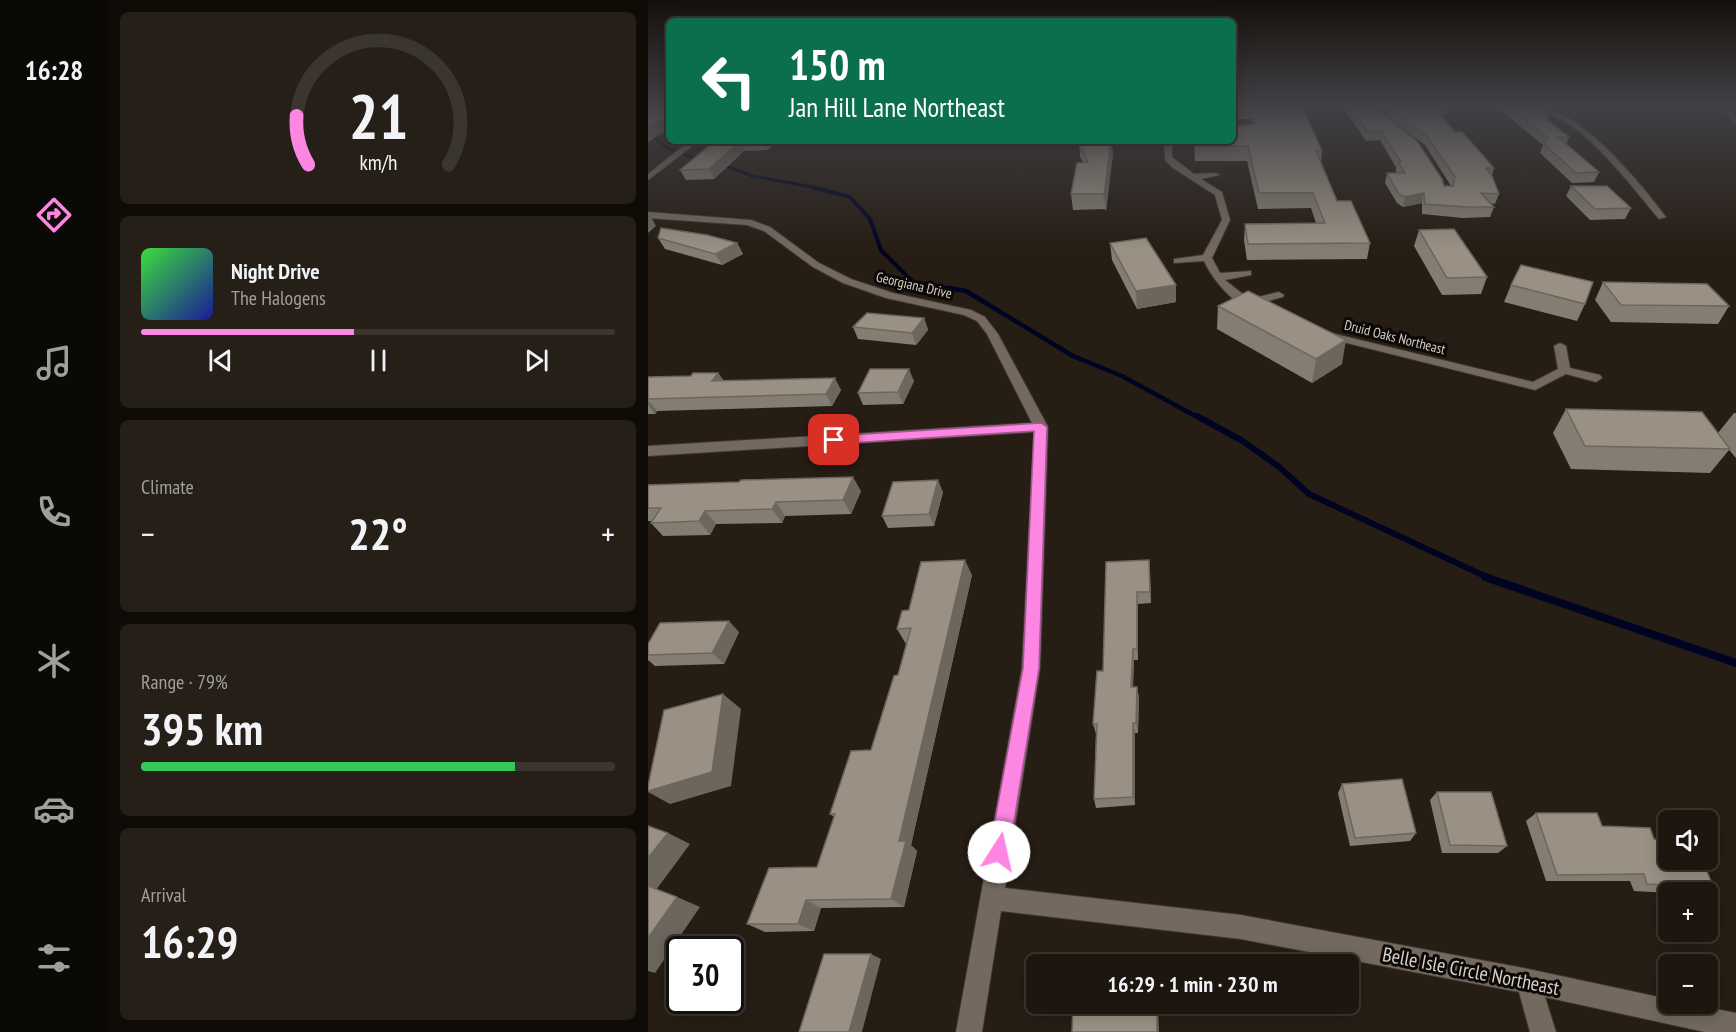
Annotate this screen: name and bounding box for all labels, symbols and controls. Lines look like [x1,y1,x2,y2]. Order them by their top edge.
text: 150 m [789,37,886,92]
icon: left [690,42,768,120]
text: 16:28 [25,53,83,87]
text: 21 [348,75,408,156]
text: Jan Hill Lane Northeast [789,90,1005,124]
text: km/h [359,148,397,176]
icon: directions [33,194,75,236]
text: Night Drive [231,257,320,285]
street label: Georgiana Drive [874,268,954,303]
text: The Halogens [231,285,326,311]
street label: Druid Oaks Northeast [1343,316,1448,358]
icon: music [33,342,75,384]
icon: previous [204,344,237,377]
icon: pause [362,344,395,377]
icon: next [520,344,553,377]
pin [808,414,859,465]
icon: arrive [817,423,850,456]
text: Climate [141,474,194,500]
icon: phone [33,491,75,533]
text: 22° [348,504,408,562]
text: − [141,512,155,555]
text: + [601,512,615,555]
icon: climate [33,640,75,682]
text: Range · 79% [141,669,228,695]
text: 395 km [141,699,263,757]
icon: car [33,788,75,830]
map controls [1658,810,1718,1014]
button: sound [1658,810,1718,870]
position arrow [967,820,1031,884]
text: Arrival [141,882,186,908]
button: + [1658,882,1718,942]
text: 16:29 [141,912,238,970]
speed limit sign: 30 [666,936,744,1014]
icon: filters [33,937,75,979]
street label: Belle Isle Circle Northeast [1380,941,1562,1001]
button: − [1658,954,1718,1014]
text: 16:29 · 1 min · 230 m [1107,970,1278,998]

